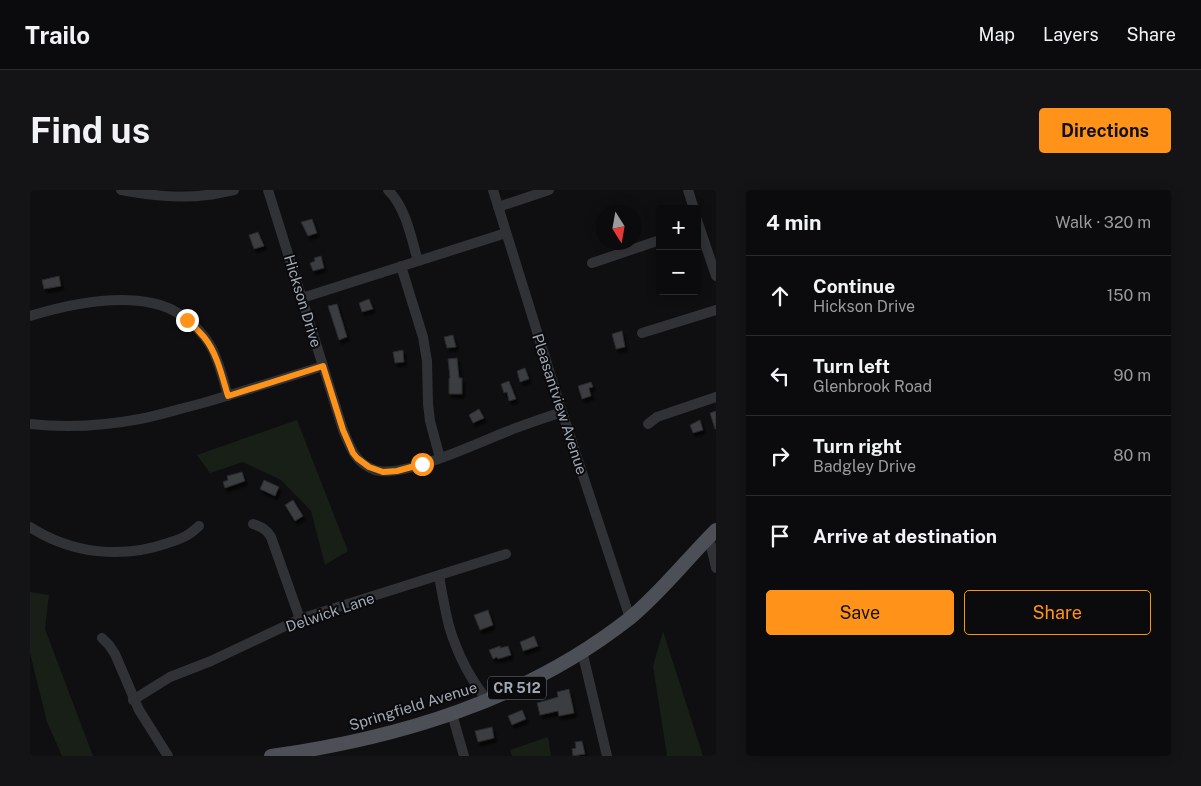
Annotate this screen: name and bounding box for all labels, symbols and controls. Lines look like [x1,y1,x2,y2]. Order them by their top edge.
text: Trailo [25,21,90,49]
text: Map [979,24,1015,45]
text: Layers [1043,24,1099,45]
text: Share [1127,24,1176,45]
button: Directions [1039,108,1171,153]
text: Find us [30,110,150,151]
north arrow [596,205,641,250]
map controls [656,205,701,295]
button: + [656,205,701,250]
text: 4 min [766,210,821,235]
text: Walk · 320 m [1055,213,1151,232]
button: − [656,250,701,295]
street label: Hickson Drive [281,253,325,349]
text: Continue [813,275,895,297]
icon: ahead [766,282,794,310]
text: 150 m [1107,286,1151,305]
text: Hickson Drive [813,297,915,316]
route end [176,309,199,332]
street label: Pleasantview Avenue [529,332,591,476]
text: Turn left [813,355,890,377]
icon: left [766,362,794,390]
text: 90 m [1114,366,1151,385]
text: Glenbrook Road [813,377,932,396]
text: Turn right [813,435,902,457]
icon: right [766,442,794,470]
text: 80 m [1113,446,1151,465]
route start [411,453,434,476]
text: Badgley Drive [813,457,916,476]
icon: arrive [766,522,794,550]
text: Arrive at destination [813,525,997,547]
street label: Delwick Lane [283,589,377,635]
button: Save [766,590,954,635]
button: Share [964,590,1151,635]
road number: CR 512 [488,676,546,699]
street label: Springfield Avenue [347,678,479,734]

